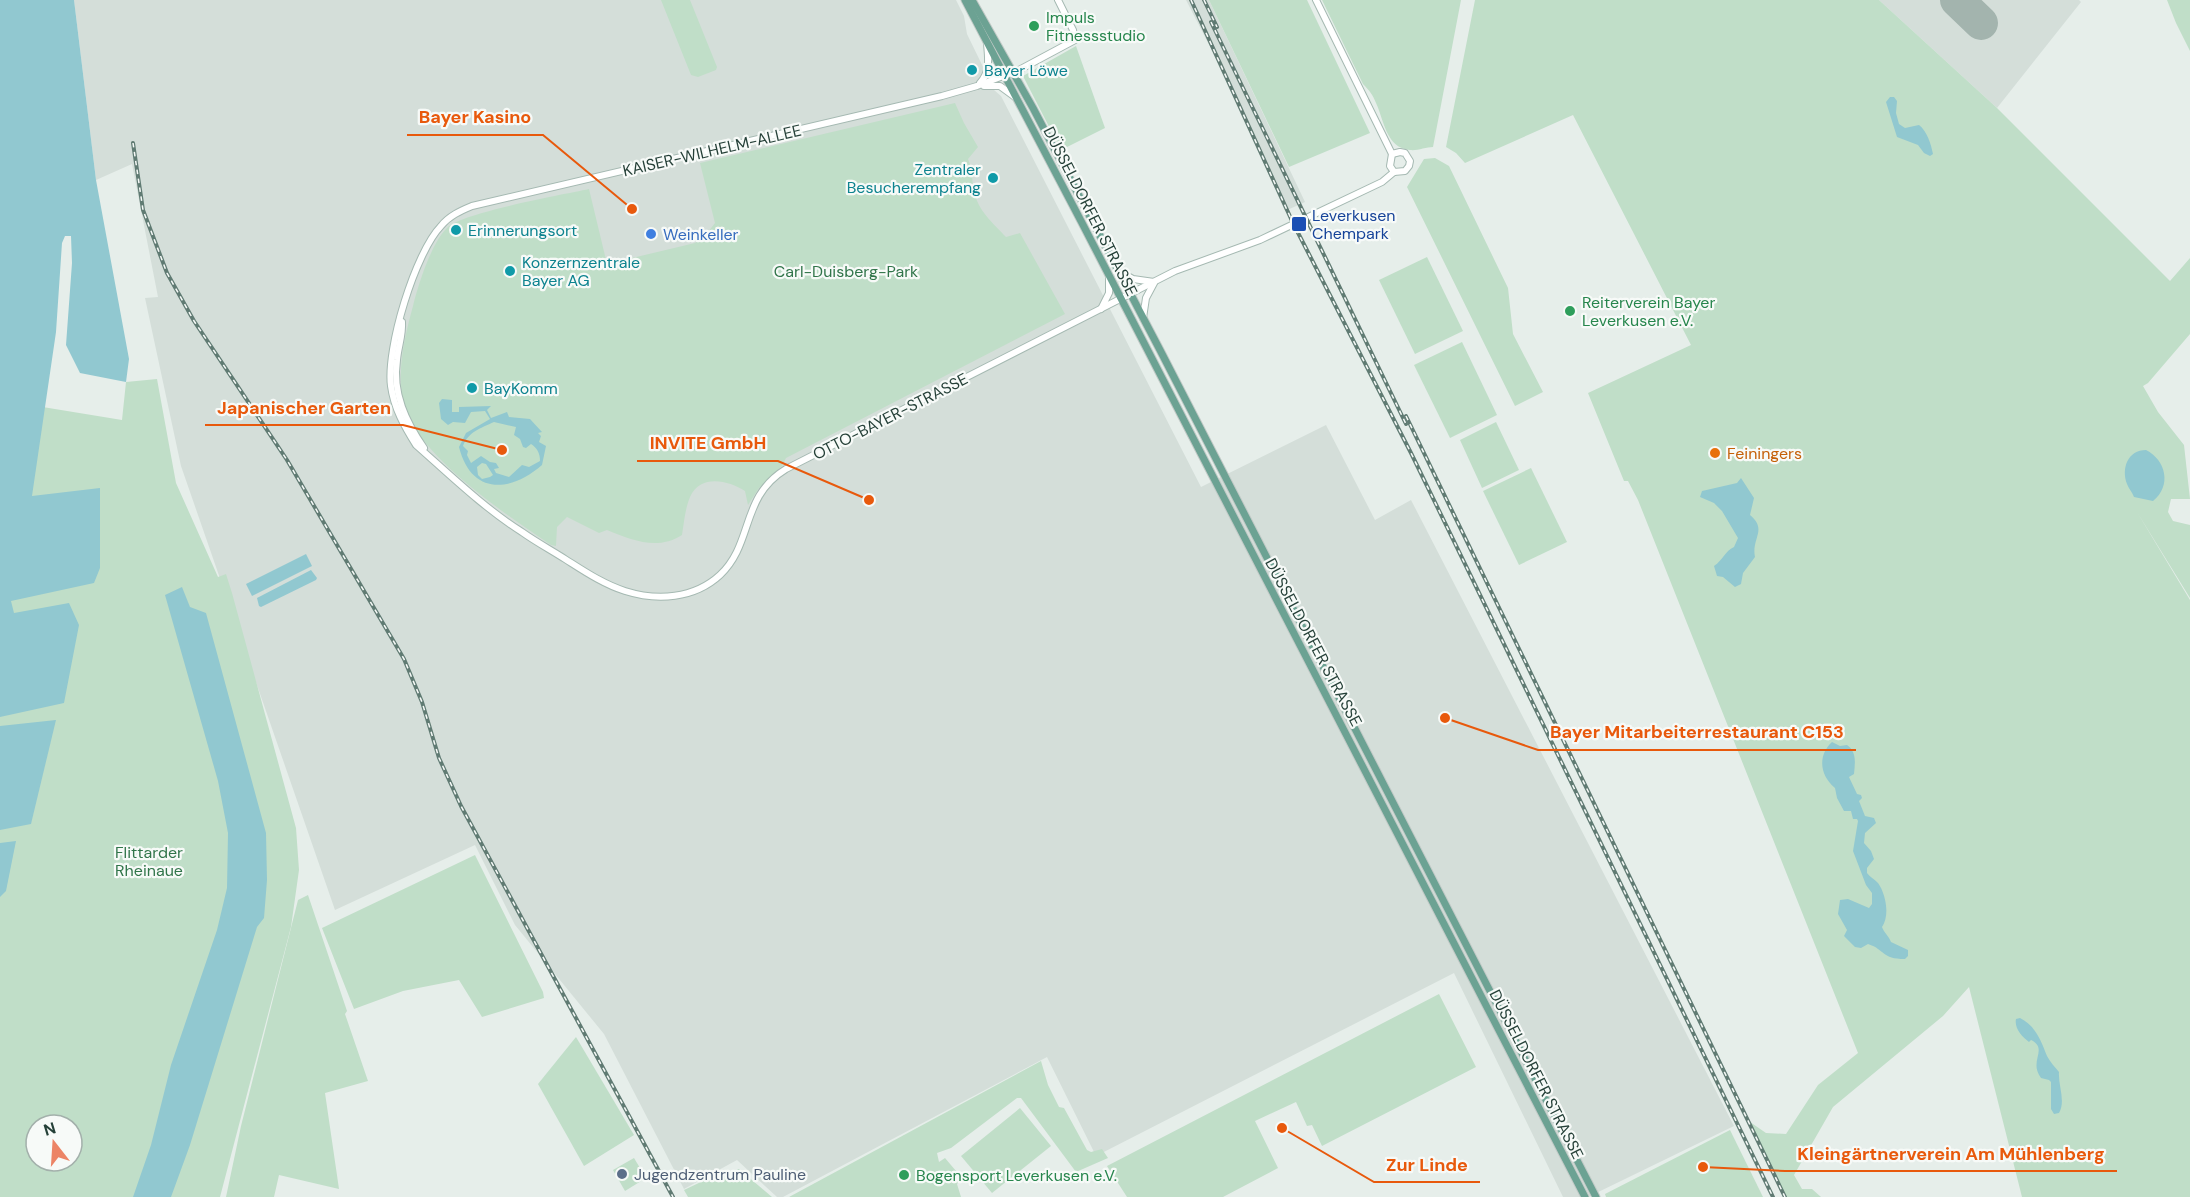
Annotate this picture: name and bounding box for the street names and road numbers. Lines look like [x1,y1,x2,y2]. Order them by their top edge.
street label: KAISER-WILHELM-ALLEE [621,120,804,181]
street label: DÜSSELDORFER STRASSE [1039,123,1142,300]
street label: OTTO-BAYER-STRASSE [809,368,971,465]
street label: DÜSSELDORFER STRASSE [1260,555,1367,730]
street label: DÜSSELDORFER STRASSE [1485,986,1588,1163]

